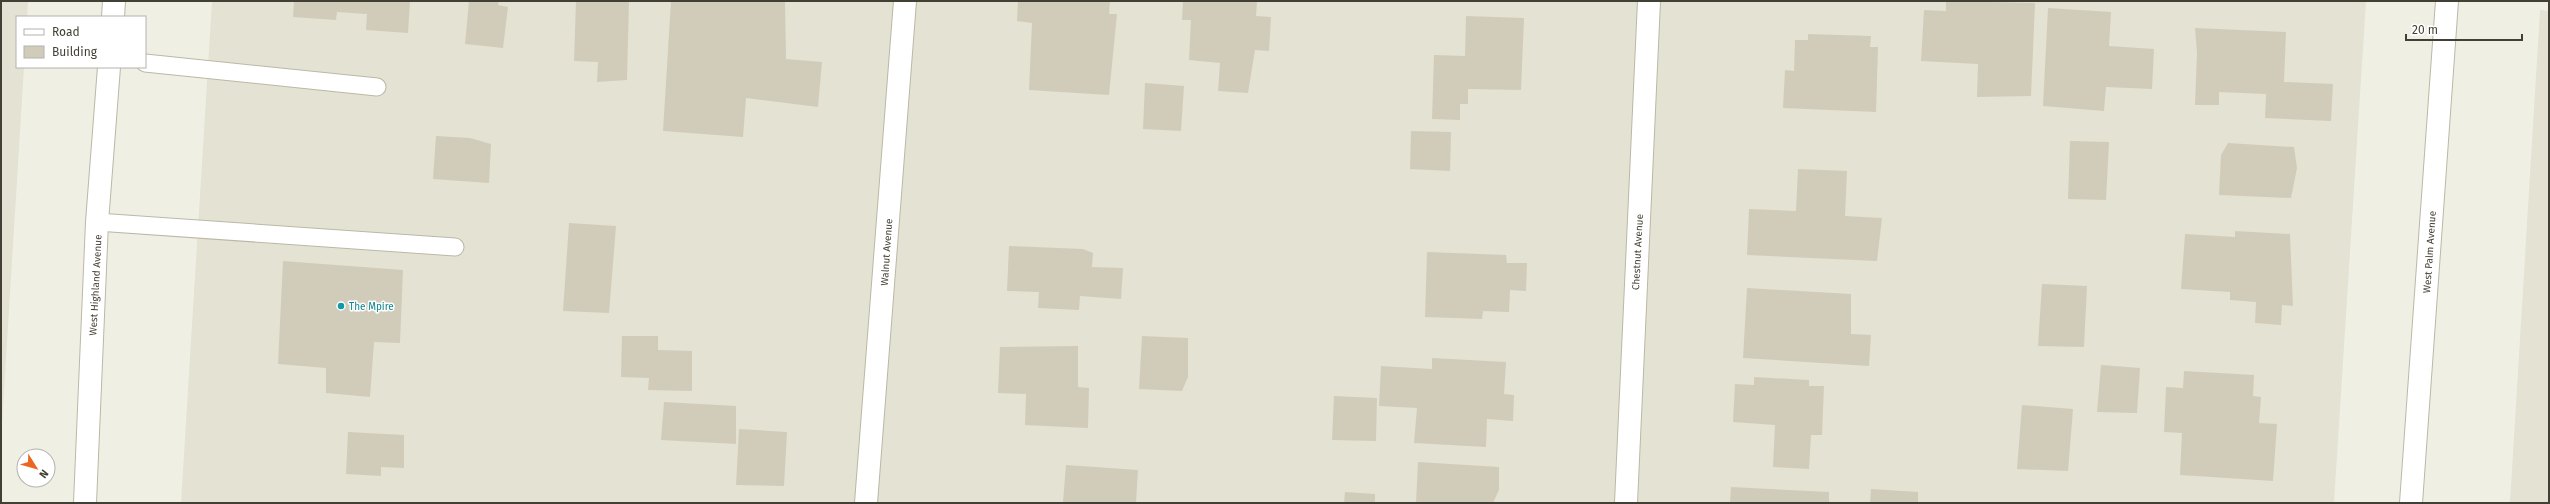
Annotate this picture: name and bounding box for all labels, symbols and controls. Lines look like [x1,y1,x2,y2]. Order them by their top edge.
legend [16,16,146,68]
scale bar [2406,16,2522,42]
text: 20 m [2412,23,2438,37]
text: Road [52,25,80,39]
text: Building [52,45,98,59]
street label: West Palm Avenue [2421,211,2439,294]
street label: Chestnut Avenue [1630,214,1646,290]
street label: Walnut Avenue [879,218,895,286]
street label: West Highland Avenue [87,234,105,336]
marker: The Mpire [336,301,346,311]
place label: The Mpire [349,301,394,313]
north arrow [16,448,56,488]
text: N [36,467,51,481]

